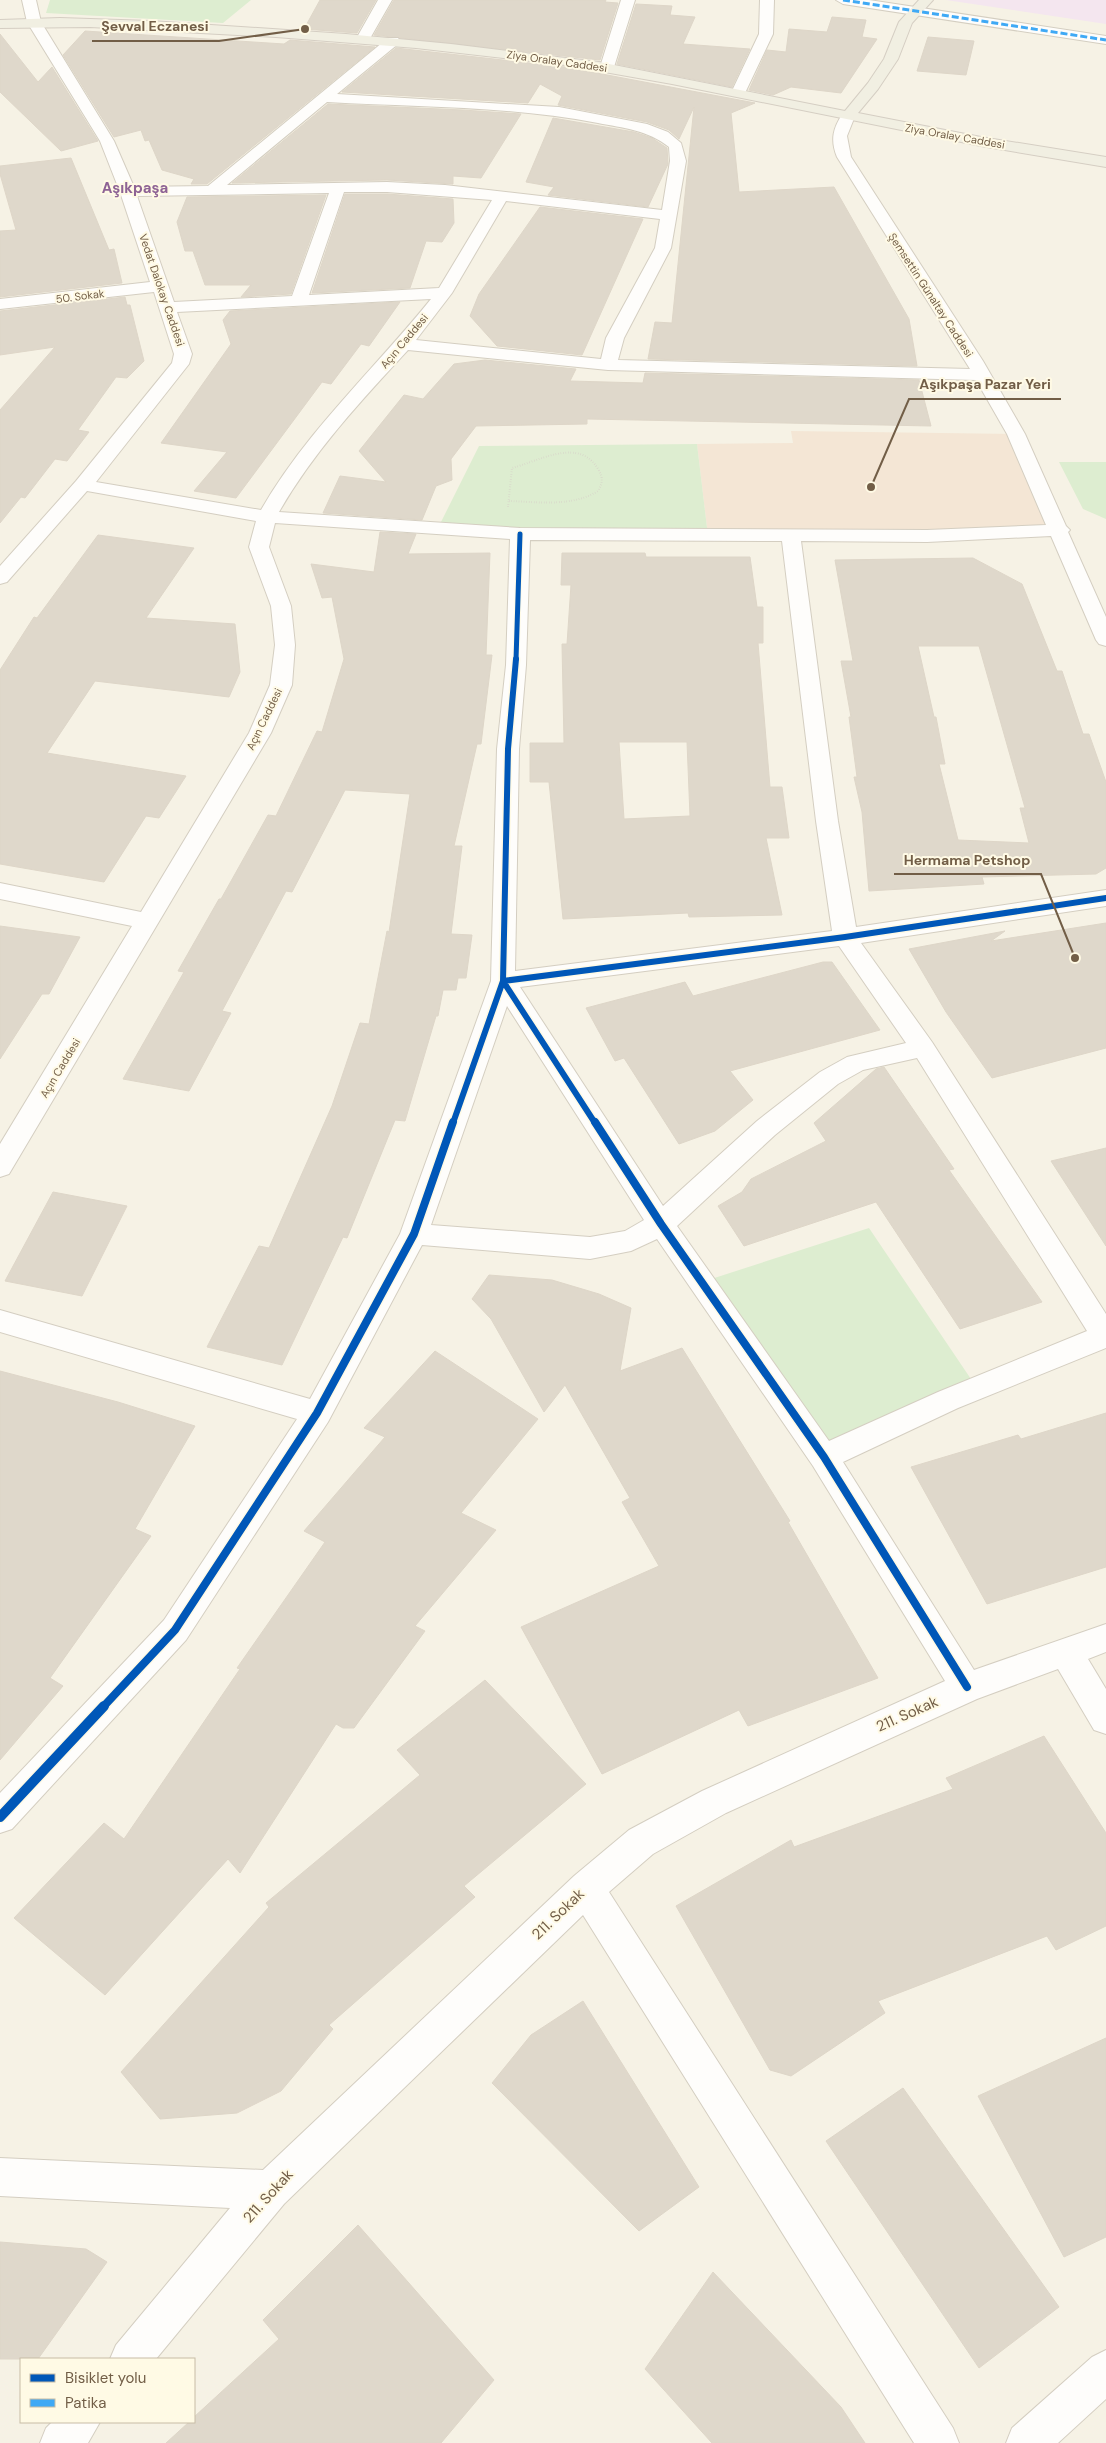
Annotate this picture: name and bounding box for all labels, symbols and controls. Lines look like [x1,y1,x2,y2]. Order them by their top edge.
callout: Şevval Eczanesi [92,12,219,41]
text: Şevval Eczanesi [101,17,209,35]
street label: Ziya Oralay Caddesi [506,47,608,75]
street label: Ziya Oralay Caddesi [904,120,1006,152]
district label: Aşıkpaşa [102,178,168,198]
street label: Şemsettin Günaltay Caddesi [886,230,976,360]
street label: Vedat Dalokay Caddesi [136,232,188,348]
street label: 50. Sokak [55,286,106,306]
street label: Açın Caddesi [377,311,431,371]
callout: Aşıkpaşa Pazar Yeri [909,370,1061,399]
text: Aşıkpaşa Pazar Yeri [919,375,1051,393]
street label: Açın Caddesi [243,686,285,752]
callout: Hermama Petshop [894,845,1041,874]
text: Hermama Petshop [904,851,1030,869]
street label: Açın Caddesi [37,1036,83,1100]
street label: 211. Sokak [873,1691,942,1737]
street label: 211. Sokak [527,1884,589,1944]
street label: 211. Sokak [239,2165,298,2227]
legend [20,2358,195,2423]
text: Bisiklet yolu [65,2368,146,2388]
text: Patika [65,2393,106,2413]

